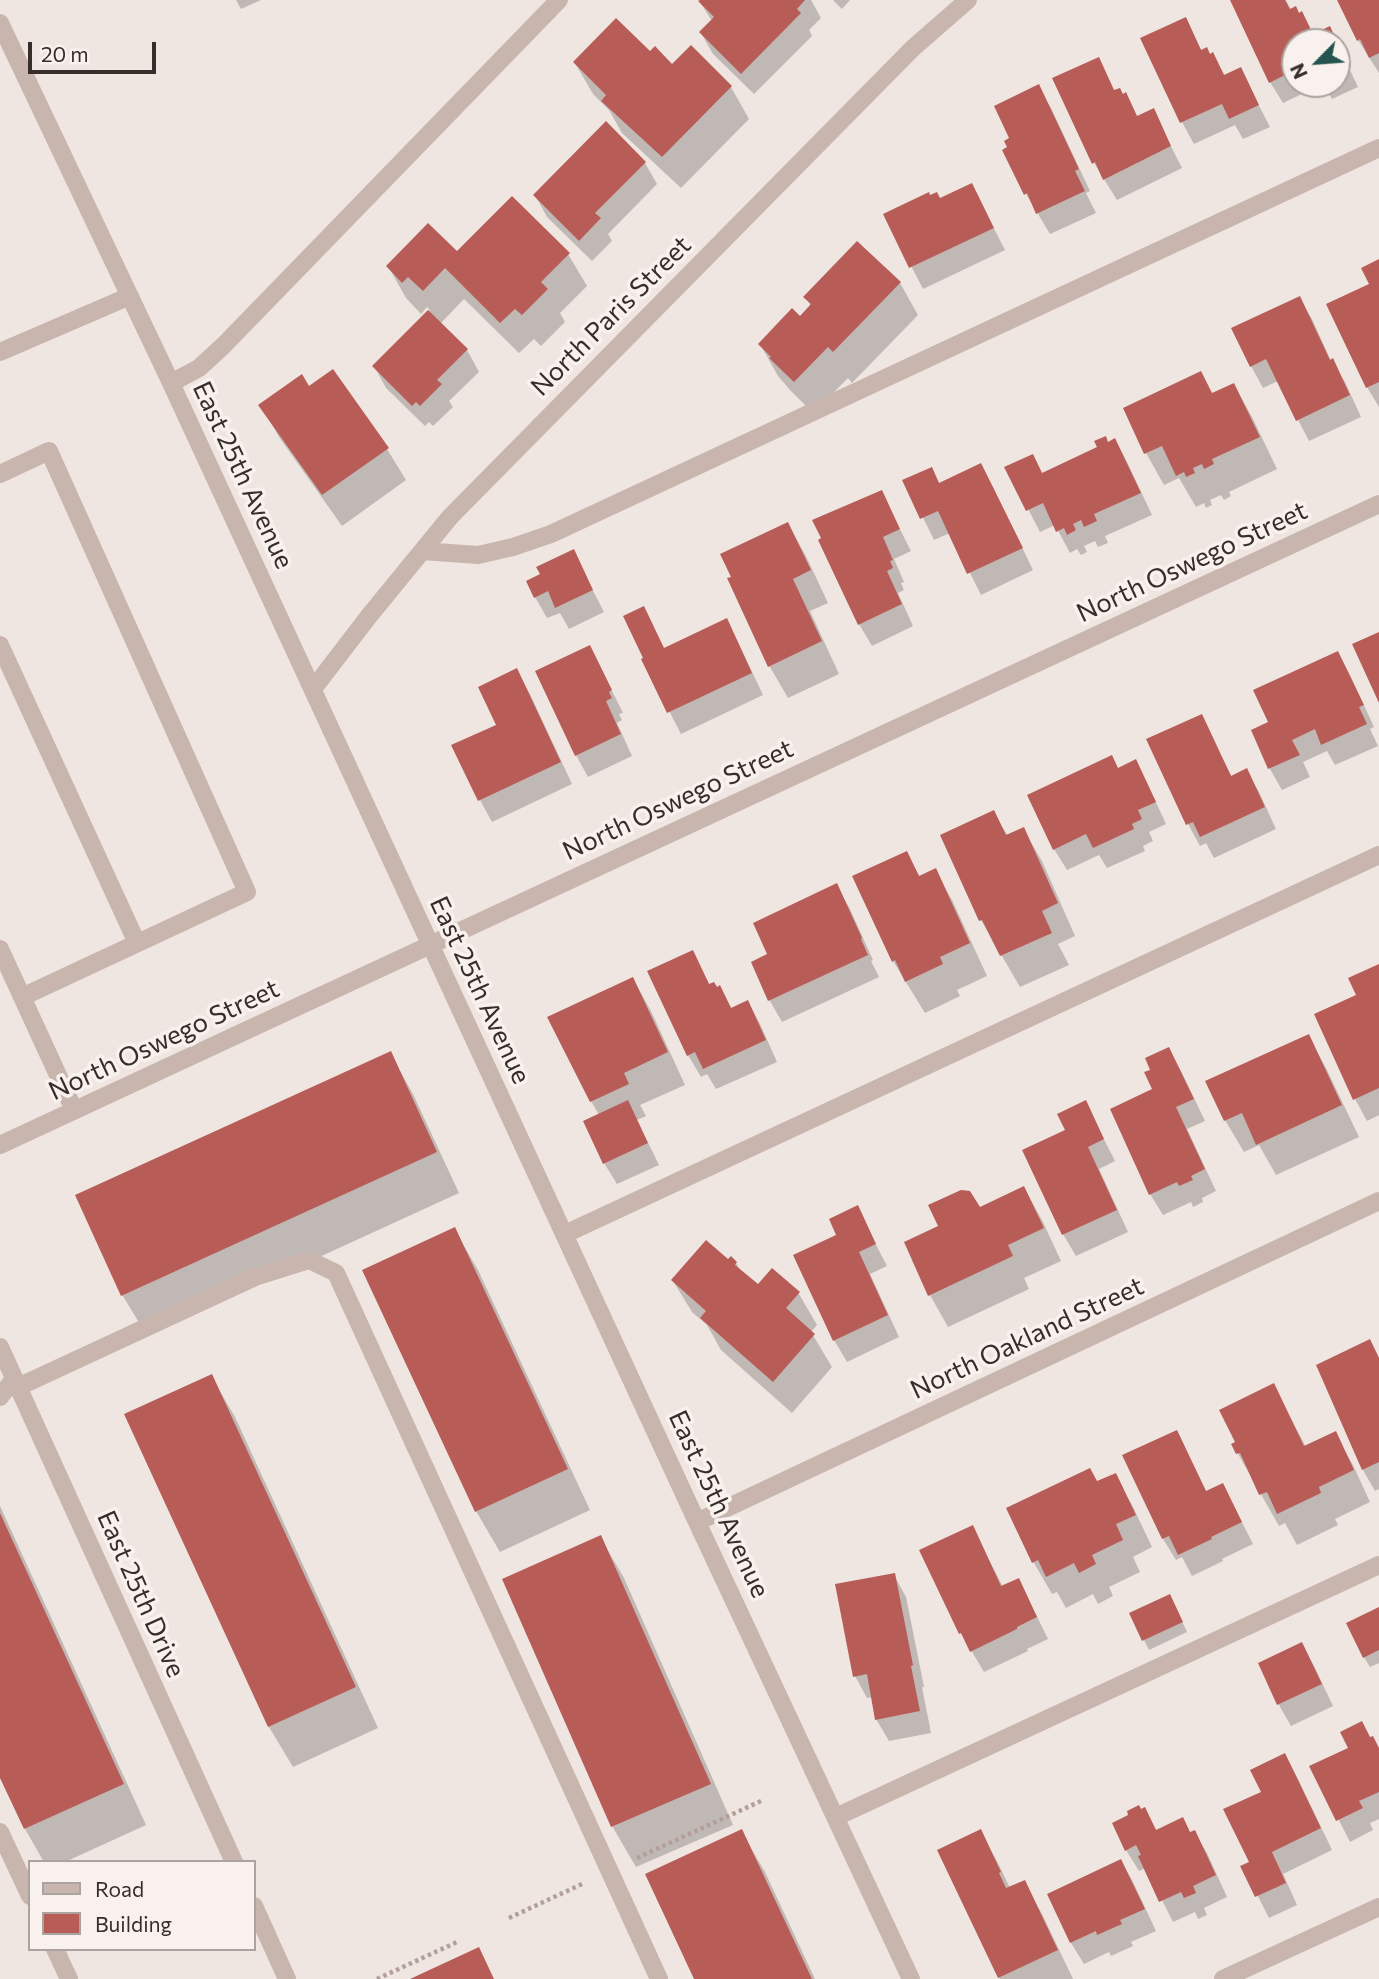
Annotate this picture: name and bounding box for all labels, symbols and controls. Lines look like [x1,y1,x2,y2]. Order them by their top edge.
scale bar [32,28,159,72]
north arrow [1281,28,1351,98]
text: 20 m [41,41,89,66]
text: N [1285,60,1312,83]
street label: North Paris Street [525,230,697,402]
street label: East 25th Avenue [186,376,300,574]
street label: North Oswego Street [1072,495,1312,629]
street label: North Oswego Street [558,733,798,867]
street label: East 25th Avenue [423,891,537,1089]
street label: North Oswego Street [44,973,284,1107]
street label: North Oakland Street [905,1270,1149,1406]
street label: East 25th Avenue [662,1405,776,1603]
street label: East 25th Drive [90,1506,192,1682]
legend [28,1860,256,1951]
text: Road [95,1876,144,1901]
text: Building [95,1911,172,1936]

